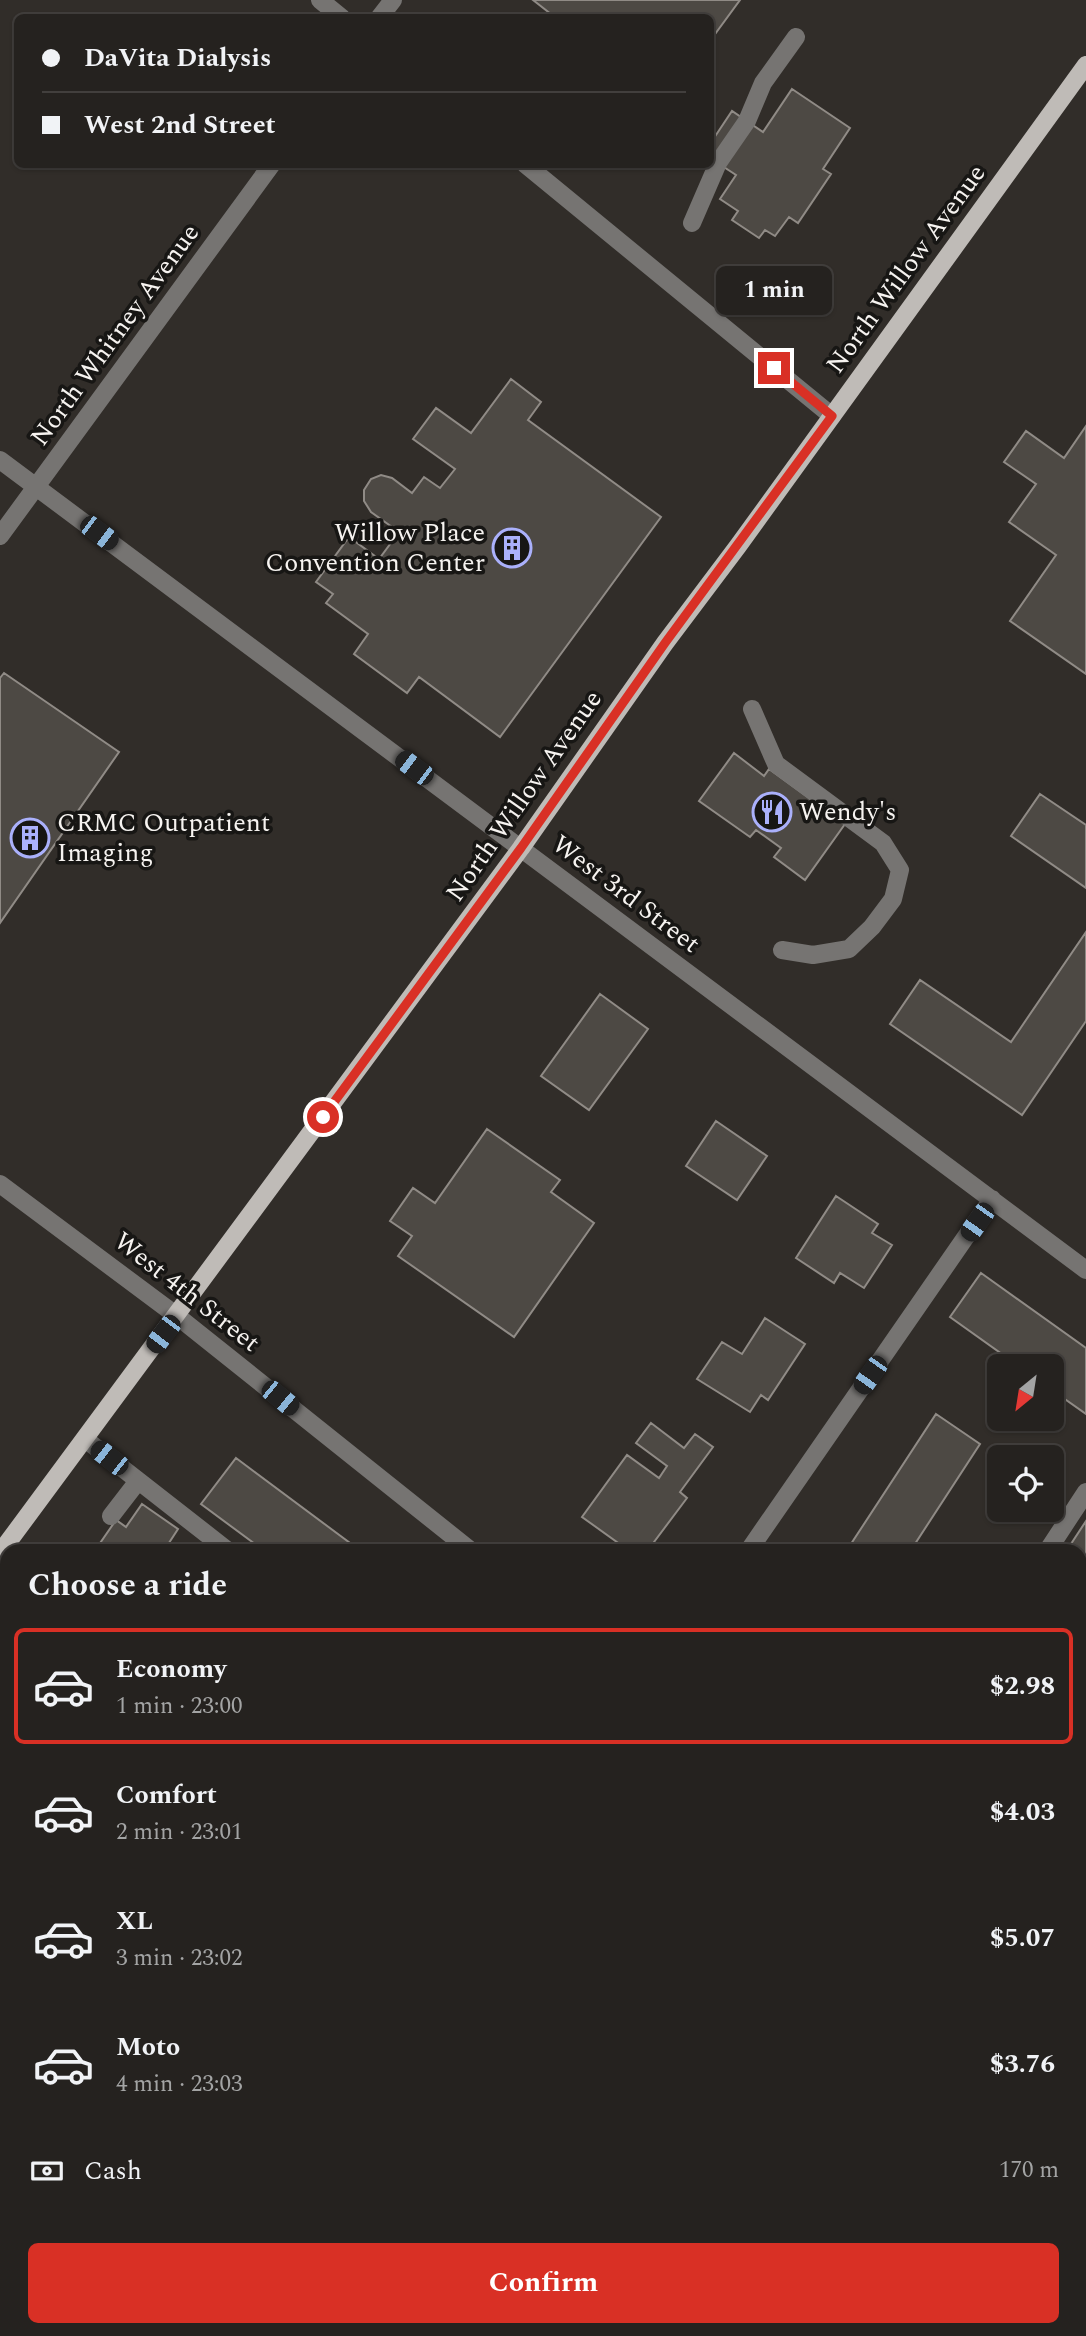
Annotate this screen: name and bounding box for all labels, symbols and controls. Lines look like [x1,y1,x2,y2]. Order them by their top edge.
text: DaVita Dialysis [84,38,271,78]
text: West 2nd Street [84,105,276,145]
street label: North Willow Avenue [816,156,996,382]
street label: North Whitney Avenue [20,215,210,455]
callout: 1 min [716,266,832,316]
text: 1 min [743,273,805,308]
route end [758,352,790,384]
car [76,512,123,554]
place label: Willow Place Convention Center [265,513,485,583]
building icon: Willow Place Convention Center [491,527,533,569]
street label: North Willow Avenue [436,682,612,910]
car [391,747,438,789]
restaurant icon: Wendy's [751,791,793,833]
place label: Wendy's [799,792,896,832]
place label: CRMC Outpatient Imaging [57,803,270,873]
building icon: CRMC Outpatient Imaging [9,817,51,859]
street label: West 3rd Street [543,825,709,963]
route start [307,1101,339,1133]
car [957,1199,998,1245]
street label: West 4th Street [105,1222,269,1362]
car [142,1311,185,1357]
car [850,1352,891,1398]
north arrow [987,1354,1064,1432]
map controls [987,1354,1064,1522]
car [258,1377,303,1419]
car [86,1437,133,1479]
button: locate [987,1445,1064,1522]
text: Choose a ride [28,1561,227,1610]
text: Economy [116,1649,226,1689]
icon: car [32,1655,95,1718]
text: $2.98 [990,1666,1055,1706]
text: 1 min · 23:00 [116,1689,243,1724]
text: Comfort [116,1775,217,1815]
icon: car [32,1781,95,1844]
text: $4.03 [990,1792,1055,1832]
text: 2 min · 23:01 [116,1815,243,1850]
text: XL [116,1901,153,1941]
icon: car [32,1907,95,1970]
text: $5.07 [990,1918,1055,1958]
text: 3 min · 23:02 [116,1941,243,1976]
text: Moto [116,2027,180,2067]
icon: car [32,2033,95,2096]
text: $3.76 [990,2044,1055,2084]
text: 4 min · 23:03 [116,2067,243,2102]
text: Cash [84,2151,142,2191]
icon: cash [28,2152,66,2190]
text: 170 m [999,2153,1059,2188]
button: Confirm [28,2243,1059,2323]

